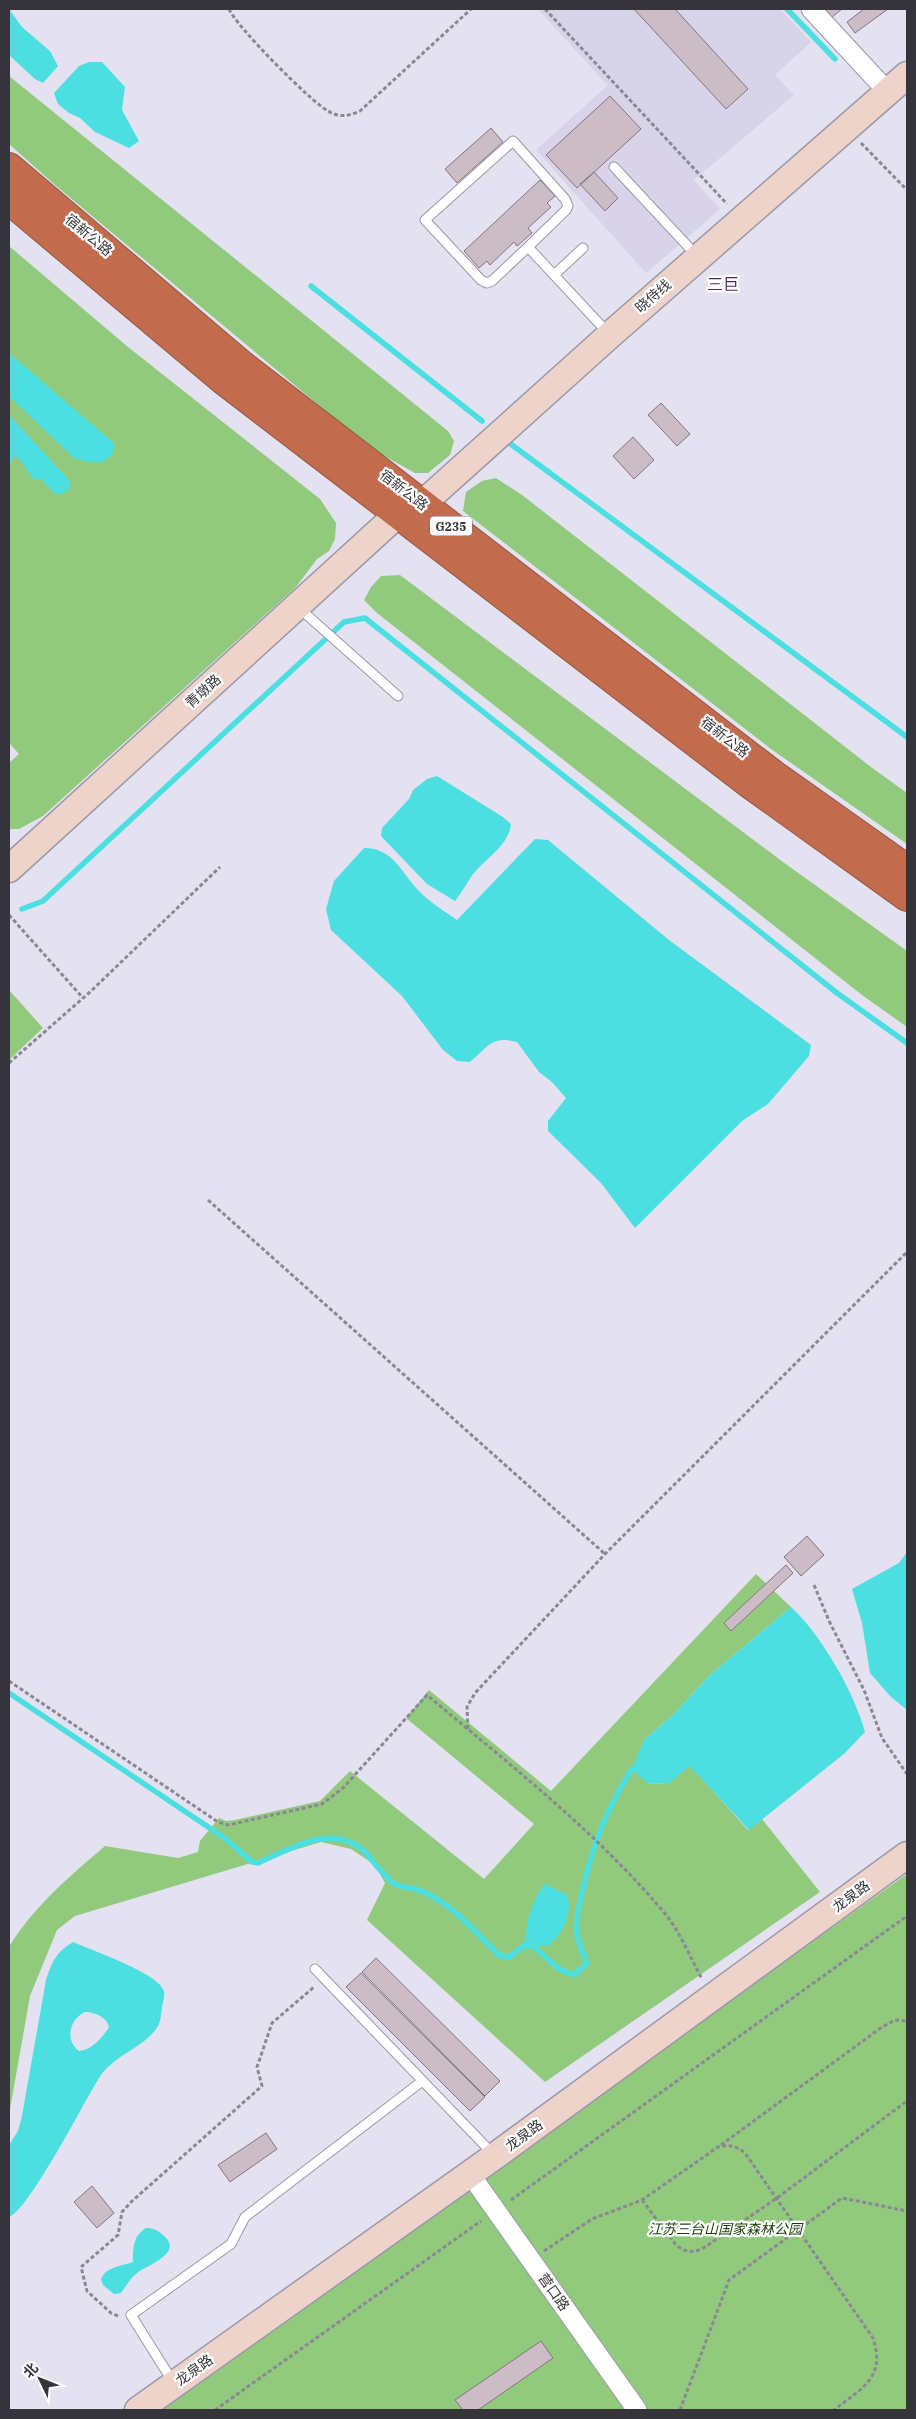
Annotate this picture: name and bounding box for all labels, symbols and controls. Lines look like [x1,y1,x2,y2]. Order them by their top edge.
street label: 宿新公路 [62,210,116,260]
district label: 三巨 [707,274,739,294]
street label: 晓侍线 [631,275,675,317]
street label: 宿新公路 [376,466,432,514]
road number: G235 [430,516,472,536]
street label: 青墩路 [181,670,225,712]
street label: 宿新公路 [697,713,753,761]
street label: 龙泉路 [829,1876,873,1916]
street label: 龙泉路 [502,2115,546,2155]
park label: 江苏三台山国家森林公园 [648,2220,804,2238]
street label: 营口路 [535,2270,573,2314]
street label: 龙泉路 [172,2351,216,2389]
north arrow [15,2354,65,2404]
text: 北 [19,2359,42,2381]

